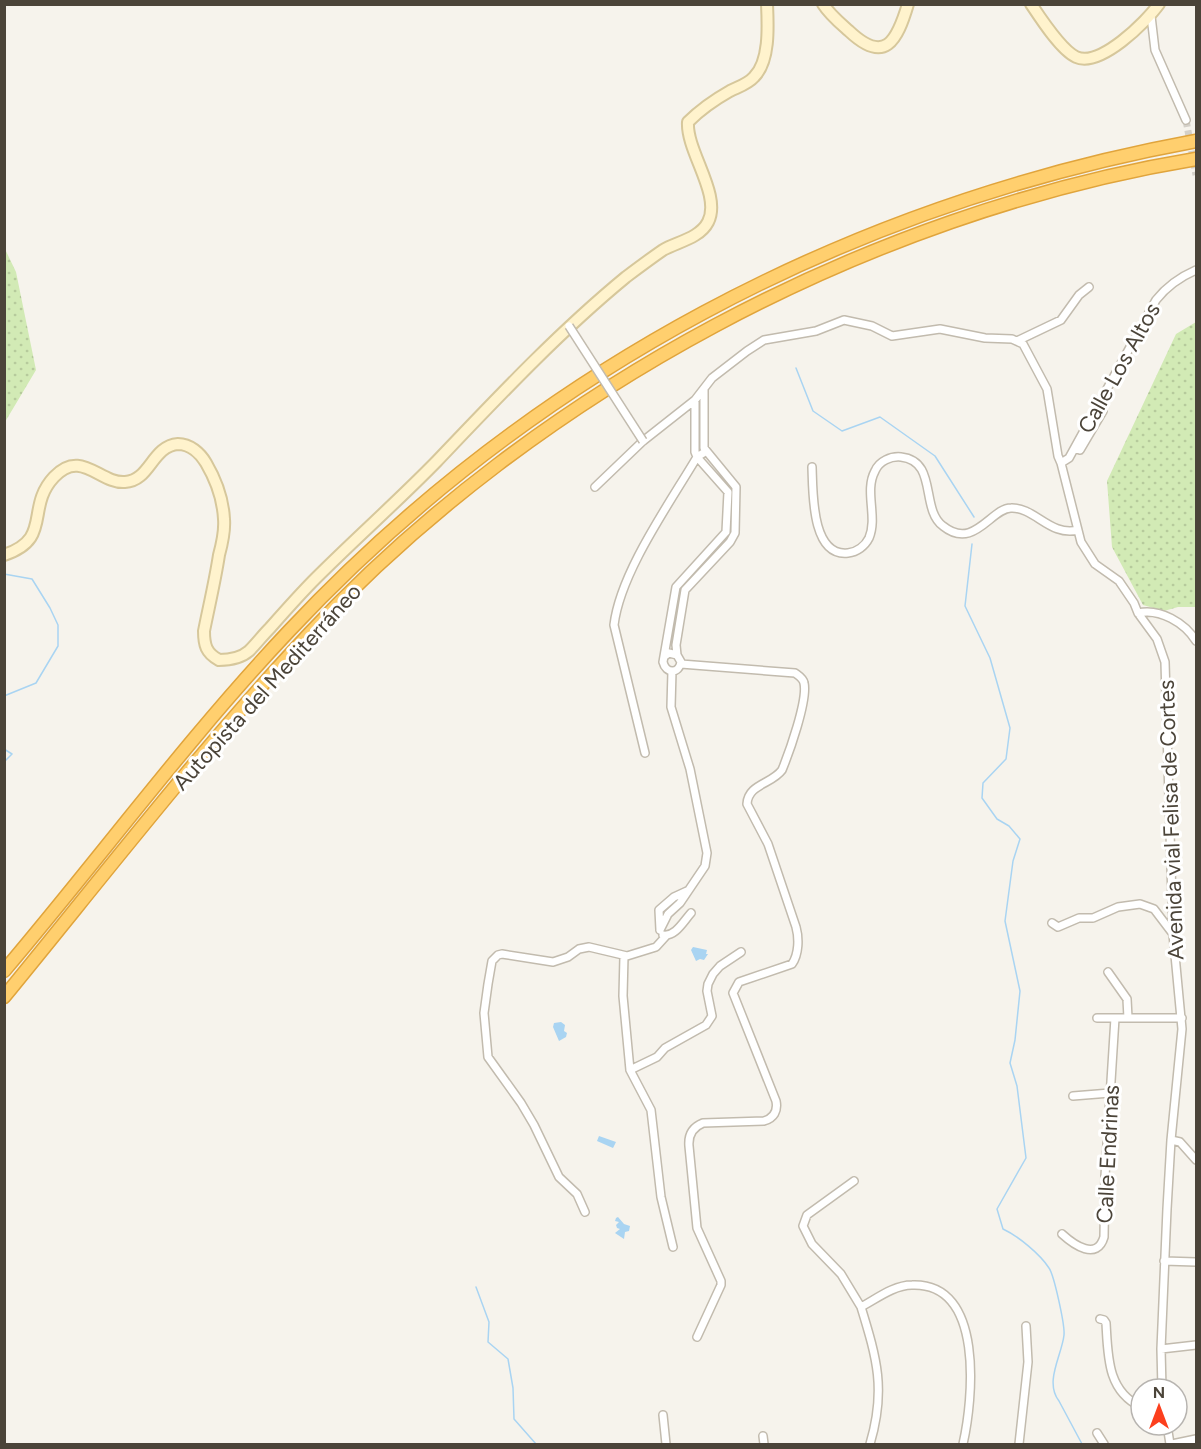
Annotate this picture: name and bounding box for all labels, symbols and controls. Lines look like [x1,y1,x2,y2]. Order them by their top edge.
street label: Calle Los Altos [1072,298,1166,438]
street label: Autopista del Mediterráneo [167,578,367,796]
street label: Avenida vial Felisa de Cortes [1153,679,1189,961]
street label: Calle Endrinas [1091,1084,1125,1224]
north arrow [1129,1377,1189,1437]
text: N [1153,1383,1165,1402]

